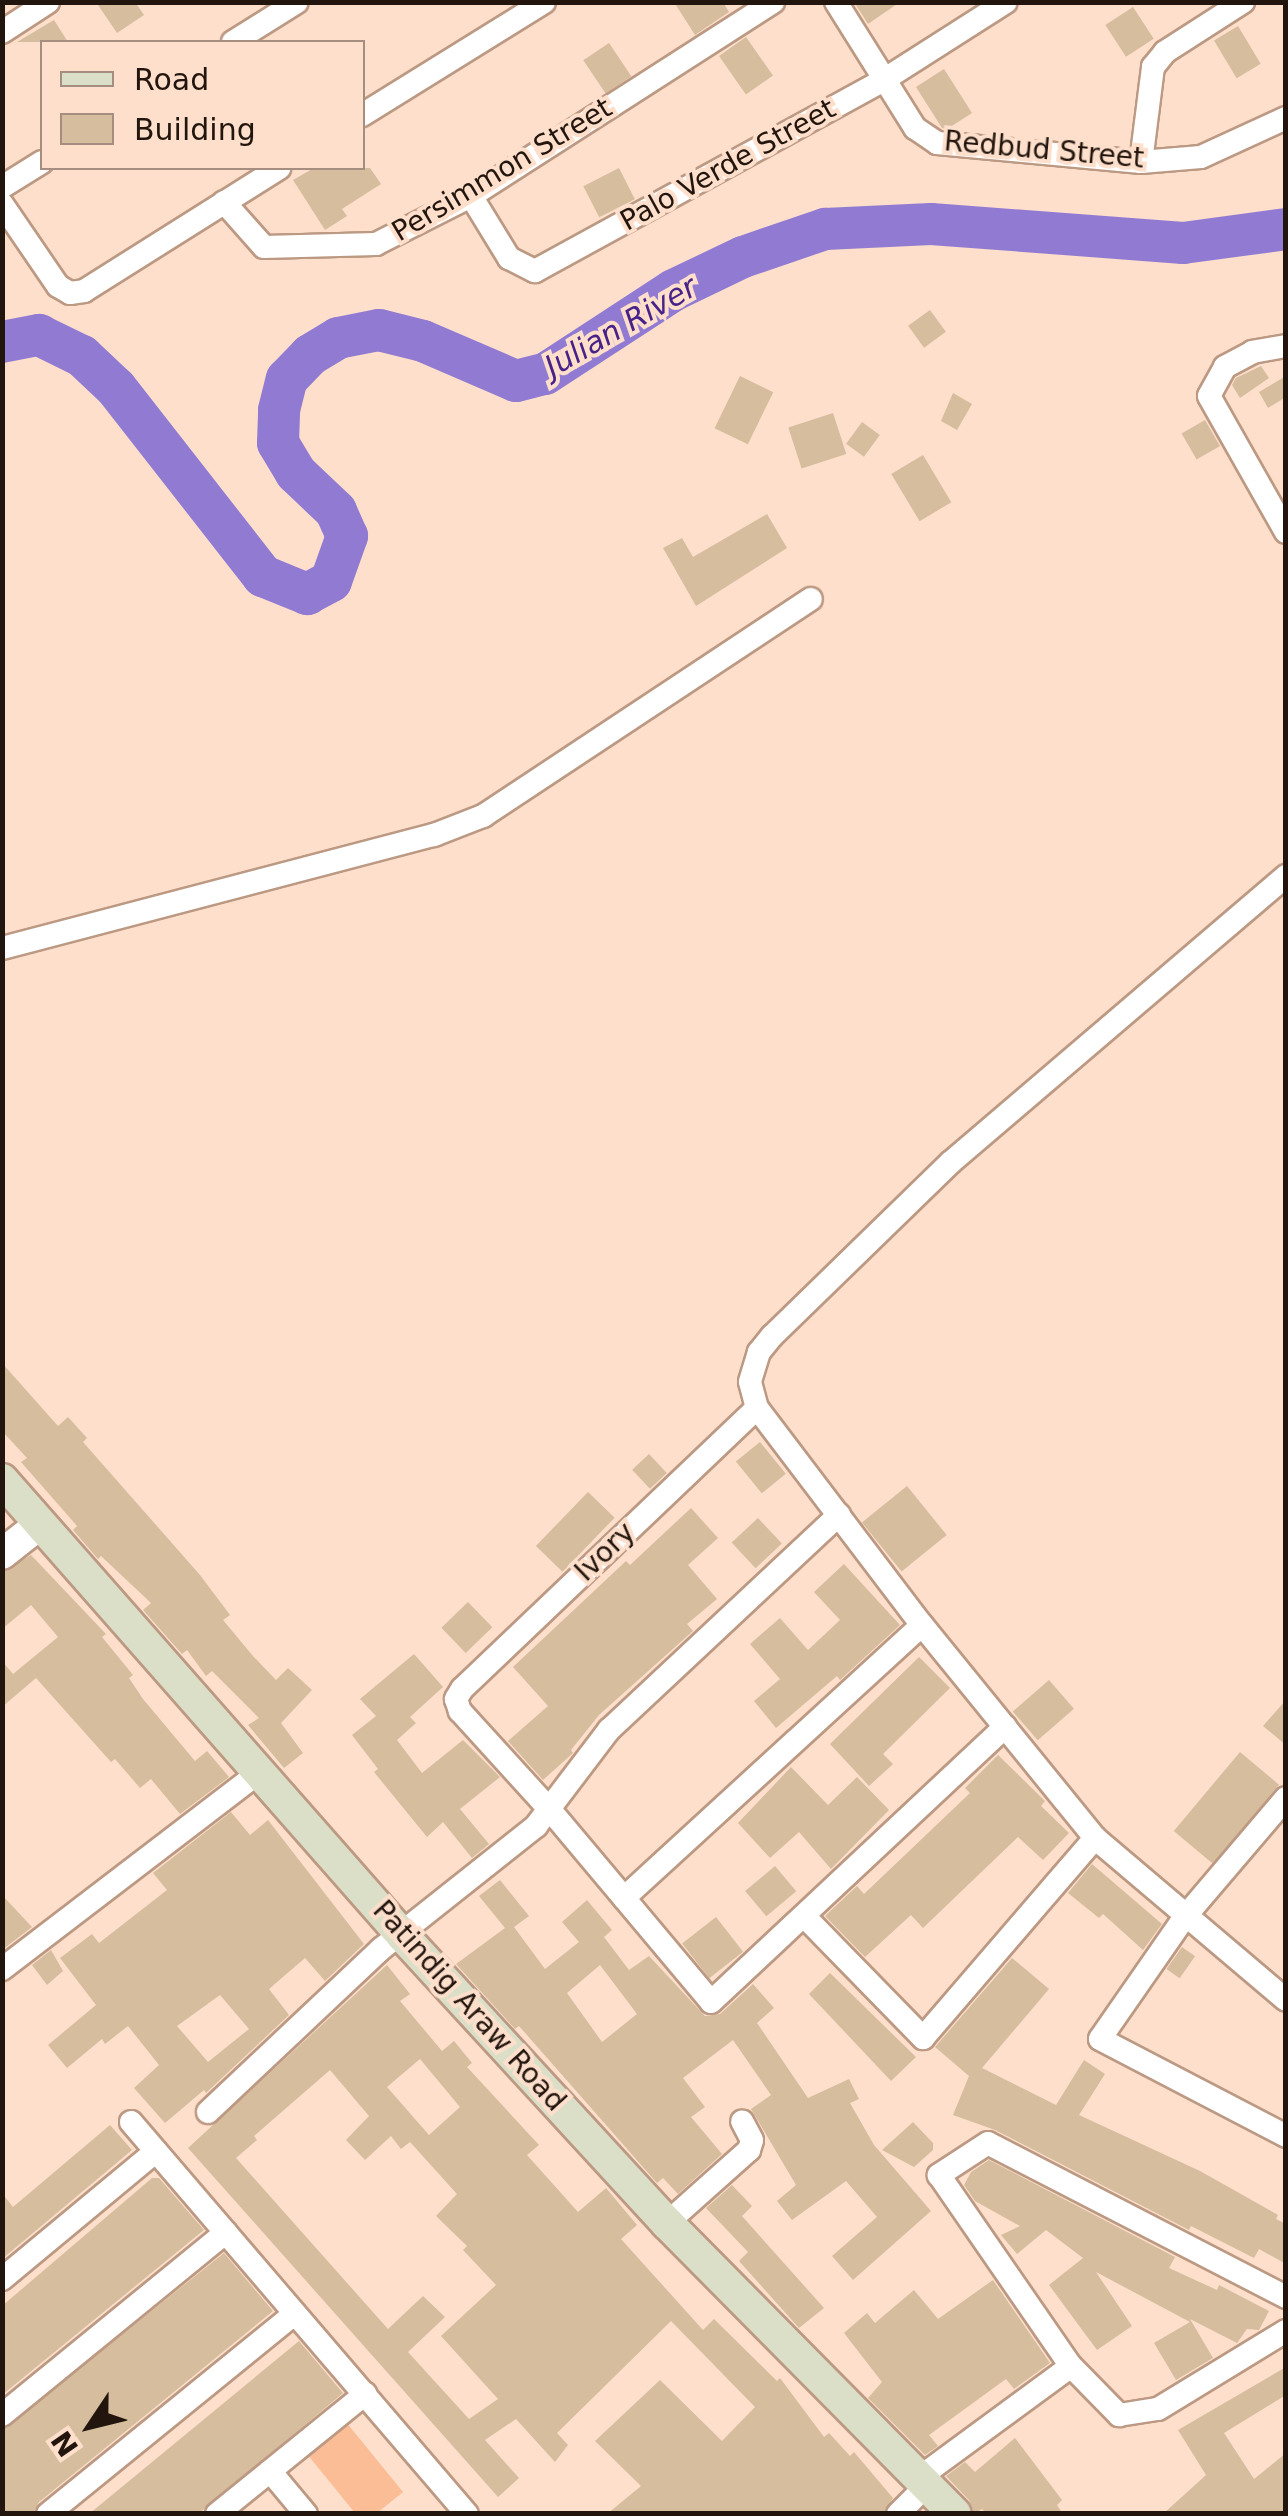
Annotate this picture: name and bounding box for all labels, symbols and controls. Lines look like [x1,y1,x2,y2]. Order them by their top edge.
legend [40,40,365,170]
text: Road [134,62,209,97]
street label: Persimmon Street [386,91,618,249]
street label: Palo Verde Street [615,92,841,238]
text: Building [134,112,256,147]
street label: Redbud Street [943,125,1145,175]
water label: Julian River [539,269,703,385]
street label: Ivory [568,1516,642,1588]
street label: Patindig Araw Road [366,1894,572,2118]
north arrow [40,2376,140,2476]
text: N [45,2424,85,2463]

